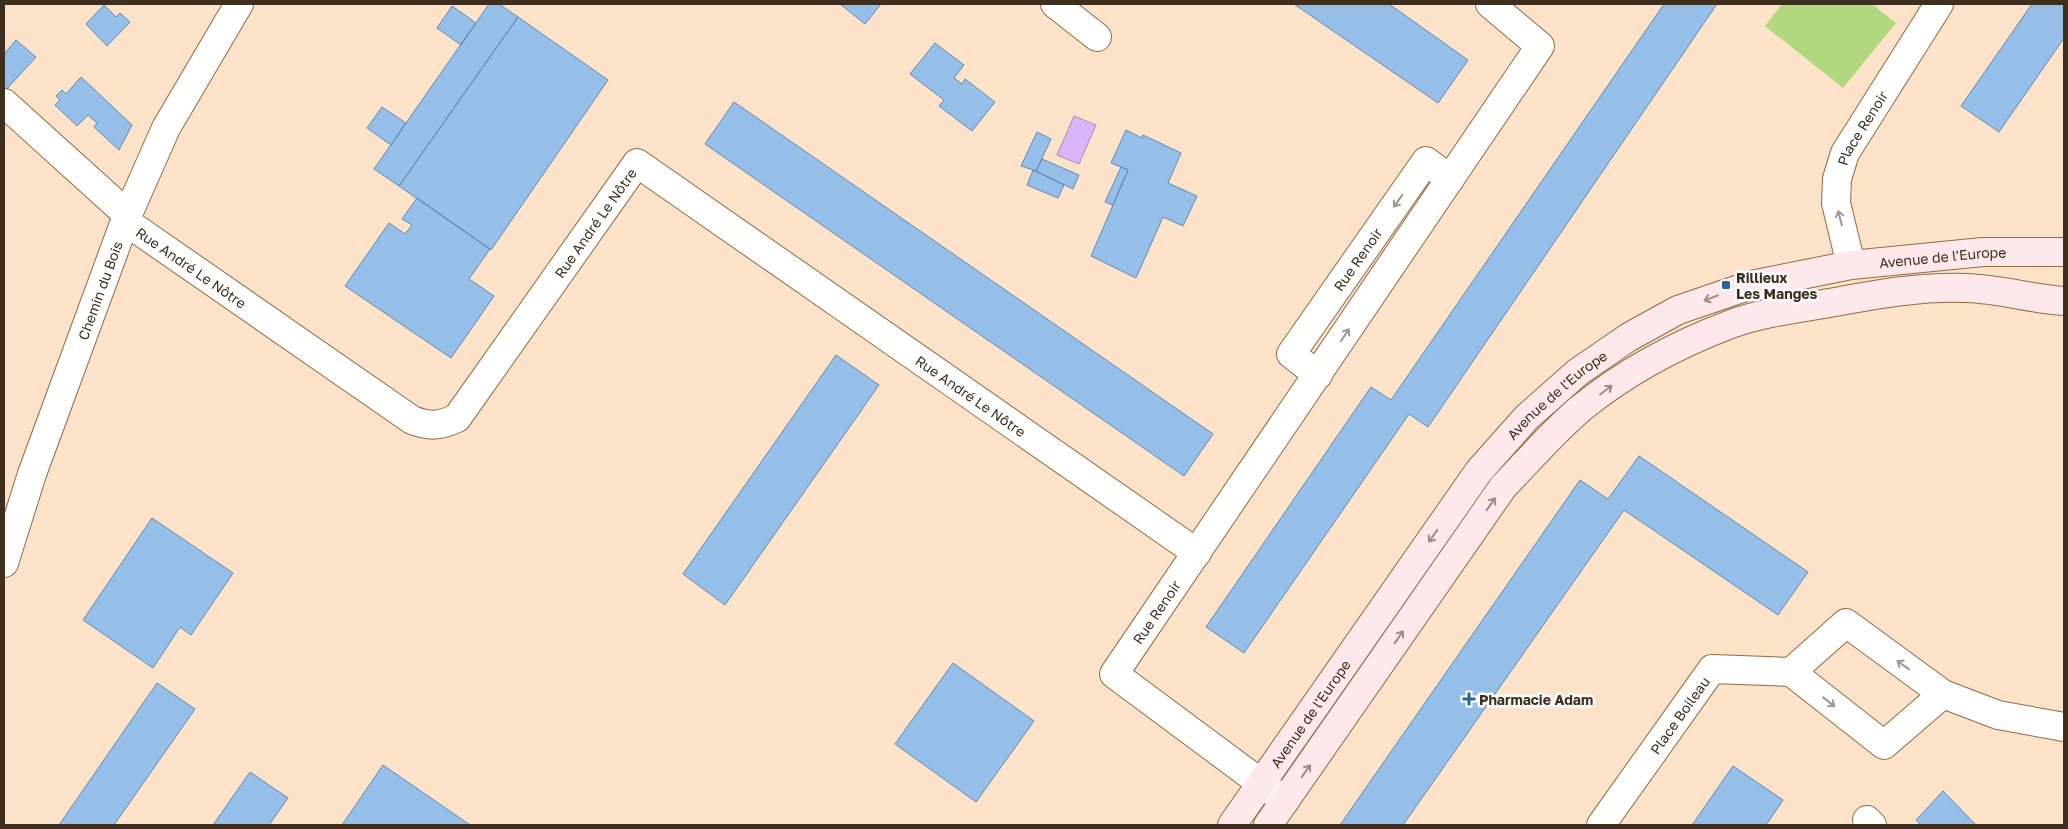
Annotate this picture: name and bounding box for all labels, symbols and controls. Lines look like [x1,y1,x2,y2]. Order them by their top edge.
street label: Place Renoir [1833,87,1891,167]
street label: Rue André Le Nôtre [550,164,639,281]
one-way arrow [1393,193,1403,207]
one-way arrow [1835,210,1844,226]
street label: Rue André Le Nôtre [133,223,250,311]
street label: Rue Renoir [1329,224,1386,294]
street label: Chemin du Bois [74,239,125,342]
street label: Avenue de l'Europe [1878,244,2006,271]
place label: Rillieux Les Manges [1736,269,1818,302]
marker: Rillieux Les Manges [1720,279,1732,291]
one-way arrow [1704,294,1719,303]
one-way arrow [1340,328,1350,342]
street label: Avenue de l'Europe [1503,346,1610,443]
street label: Rue André Le Nôtre [913,351,1029,440]
one-way arrow [1599,385,1613,395]
one-way arrow [1486,497,1496,511]
one-way arrow [1428,529,1438,543]
street label: Rue Renoir [1129,576,1184,647]
one-way arrow [1394,630,1404,644]
street label: Avenue de l'Europe [1266,656,1353,771]
one-way arrow [1896,660,1910,670]
street label: Place Boileau [1646,673,1713,757]
place label: Pharmacie Adam [1479,691,1593,708]
marker: Pharmacie Adam [1463,693,1475,705]
one-way arrow [1822,696,1835,707]
one-way arrow [1301,764,1311,778]

